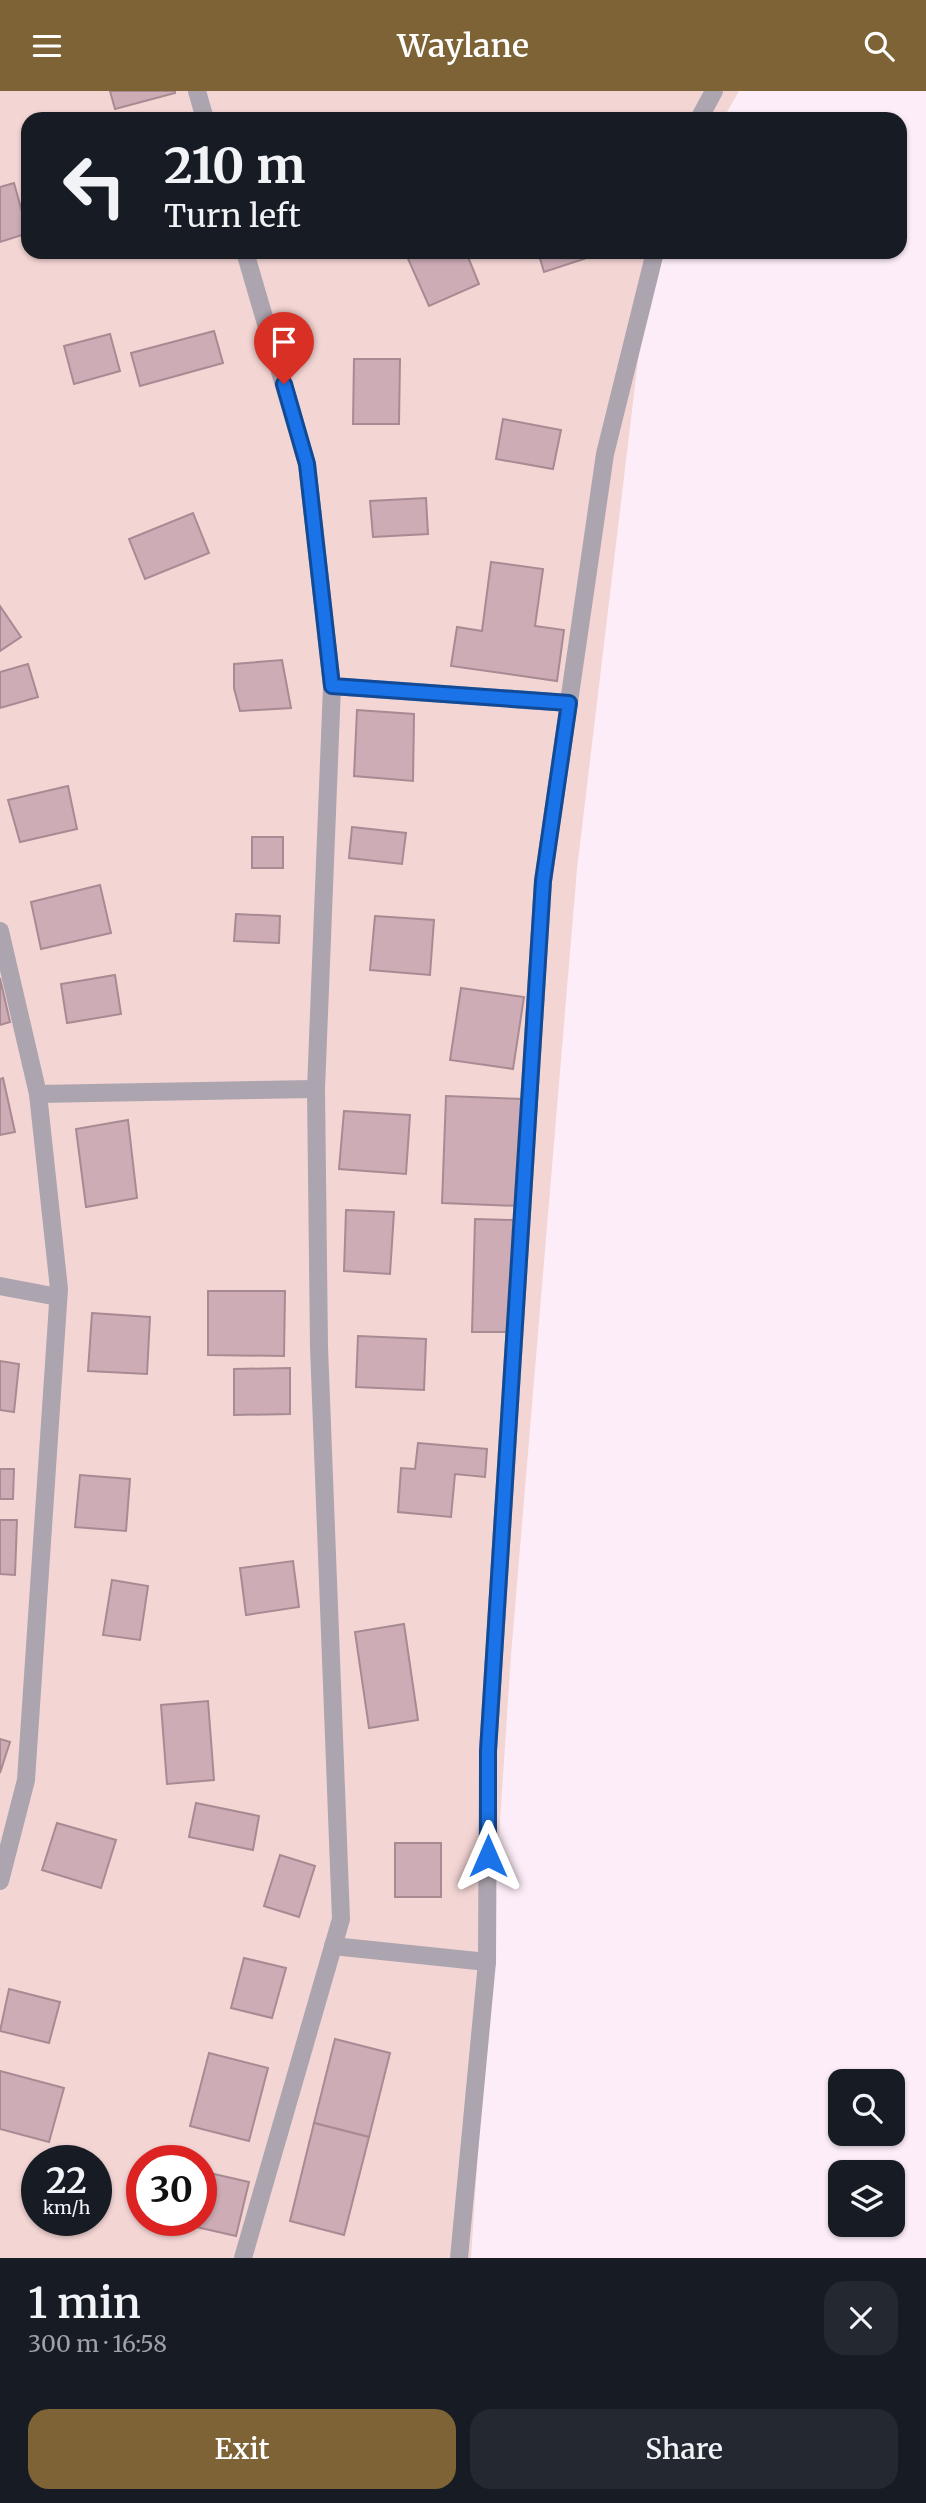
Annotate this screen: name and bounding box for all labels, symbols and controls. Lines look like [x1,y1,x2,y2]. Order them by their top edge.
text: Waylane [397,26,529,66]
icon: menu [28,27,66,65]
icon: search [860,27,898,65]
text: 210 m [164,135,305,196]
icon: left [49,140,140,231]
text: Turn left [164,196,301,236]
pin [254,312,314,384]
icon: arrive [265,323,303,361]
position arrow [451,1819,525,1893]
map controls [828,2069,905,2237]
button: search [828,2069,905,2146]
speed limit sign: 30 [126,2145,217,2236]
text: 22 [46,2159,87,2203]
button: layers [828,2160,905,2237]
text: km/h [43,2196,90,2219]
text: 1 min [28,2277,141,2329]
button: close [824,2281,898,2355]
text: 300 m · 16:58 [28,2329,167,2358]
button: Exit [28,2409,456,2489]
button: Share [470,2409,898,2489]

